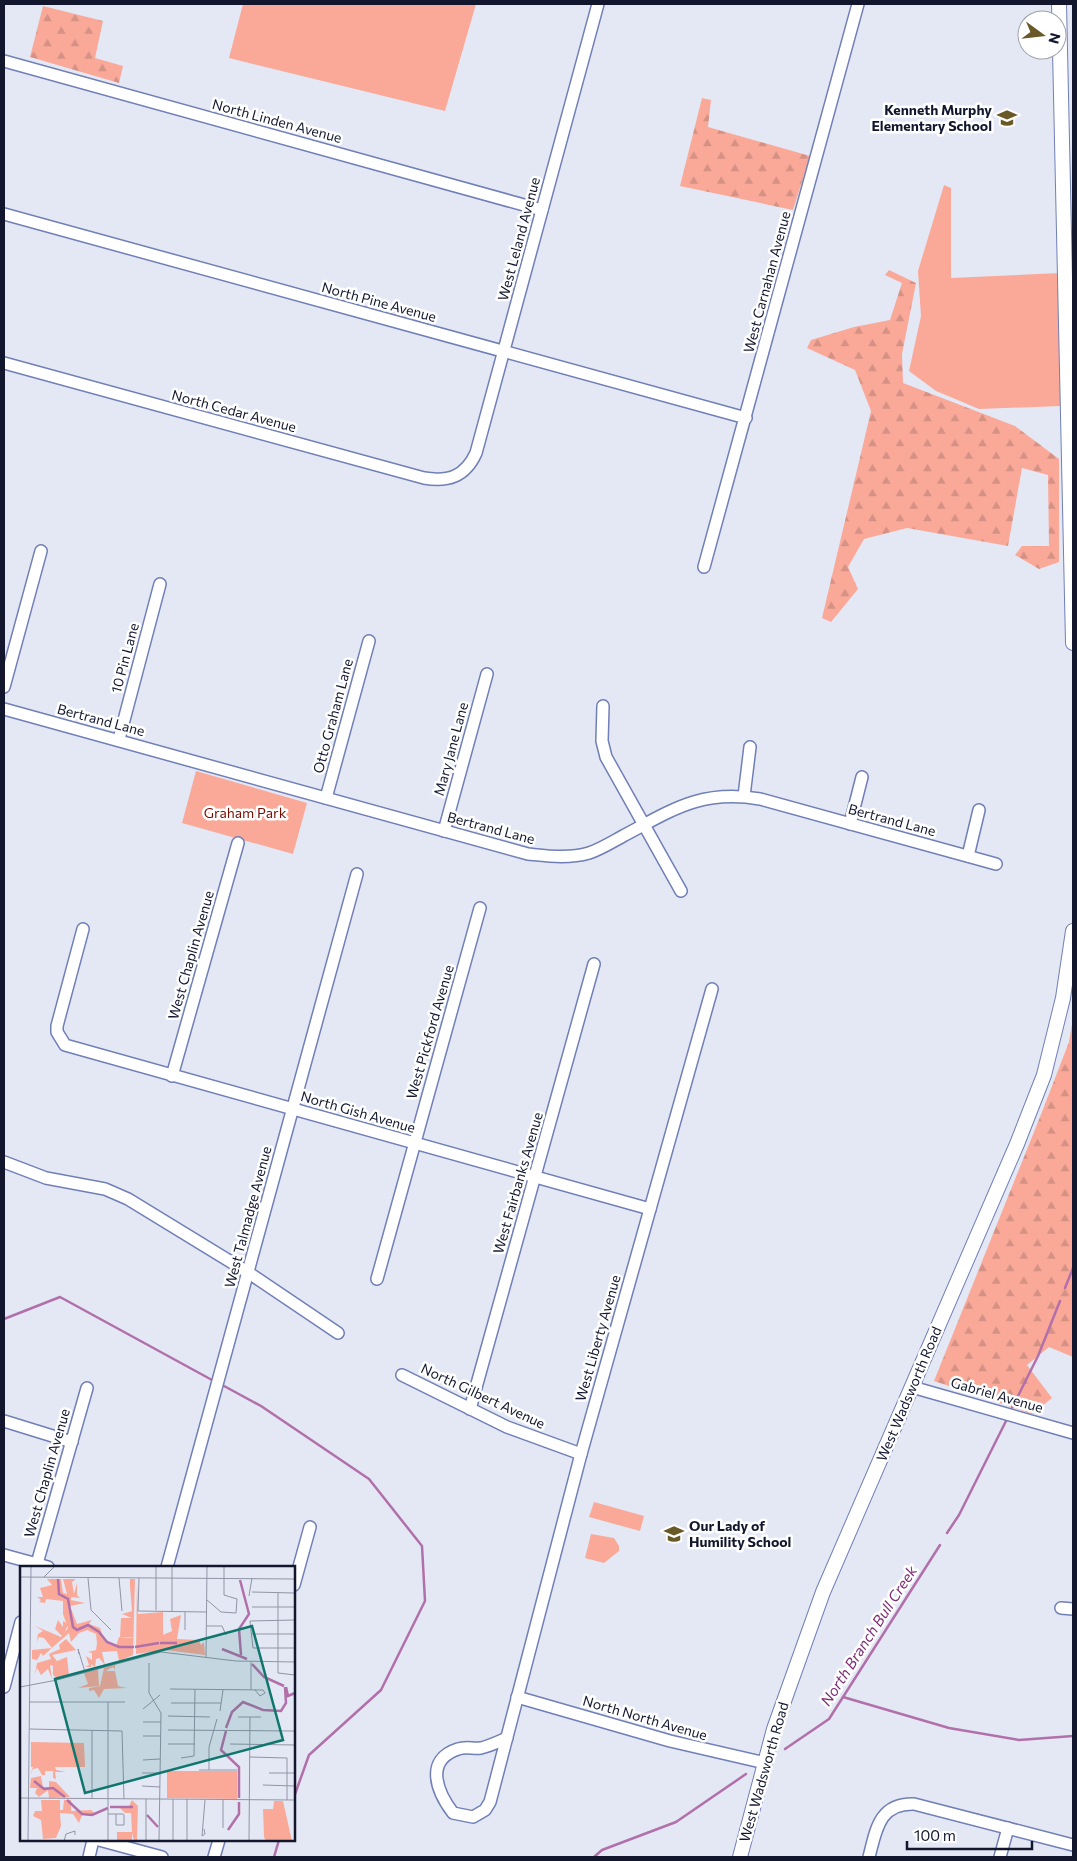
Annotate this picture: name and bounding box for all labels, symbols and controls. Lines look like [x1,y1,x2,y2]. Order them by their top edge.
north arrow [1017,10,1067,60]
text: N [1045,31,1065,46]
street label: North Linden Avenue [210,95,344,146]
place label: Kenneth Murphy Elementary School [872,101,992,134]
school or university icon: Kenneth Murphy Elementary School [996,107,1018,129]
street label: West Leland Avenue [494,175,543,302]
street label: West Carnahan Avenue [739,209,794,355]
street label: North Pine Avenue [320,278,438,325]
street label: North Cedar Avenue [170,386,298,435]
street label: 10 Pin Lane [107,621,142,695]
street label: Otto Graham Lane [309,657,356,775]
street label: Bertrand Lane [55,700,147,739]
street label: Mary Jane Lane [430,700,471,798]
street label: Bertrand Lane [846,800,938,839]
park label: Graham Park [204,804,287,821]
street label: Bertrand Lane [445,808,537,847]
street label: West Chaplin Avenue [164,889,217,1021]
street label: West Pickford Avenue [402,963,457,1101]
street label: North Gish Avenue [299,1087,417,1136]
street label: West Fairbanks Avenue [489,1110,546,1256]
street label: West Talmadge Avenue [220,1144,275,1290]
street label: West Liberty Avenue [571,1273,624,1403]
street label: West Wadsworth Road [872,1324,945,1464]
street label: North Gilbert Avenue [419,1359,548,1432]
street label: Gabriel Avenue [949,1373,1045,1416]
street label: West Chaplin Avenue [20,1407,73,1539]
place label: Our Lady of Humility School [689,1517,791,1550]
school or university icon: Our Lady of Humility School [663,1523,685,1545]
water label: North Branch Bull Creek [816,1561,921,1709]
inset map [20,1566,295,1841]
street label: North North Avenue [581,1692,709,1743]
street label: West Wadsworth Road [735,1700,792,1844]
scale bar [907,1818,1032,1850]
text: 100 m [914,1826,956,1844]

